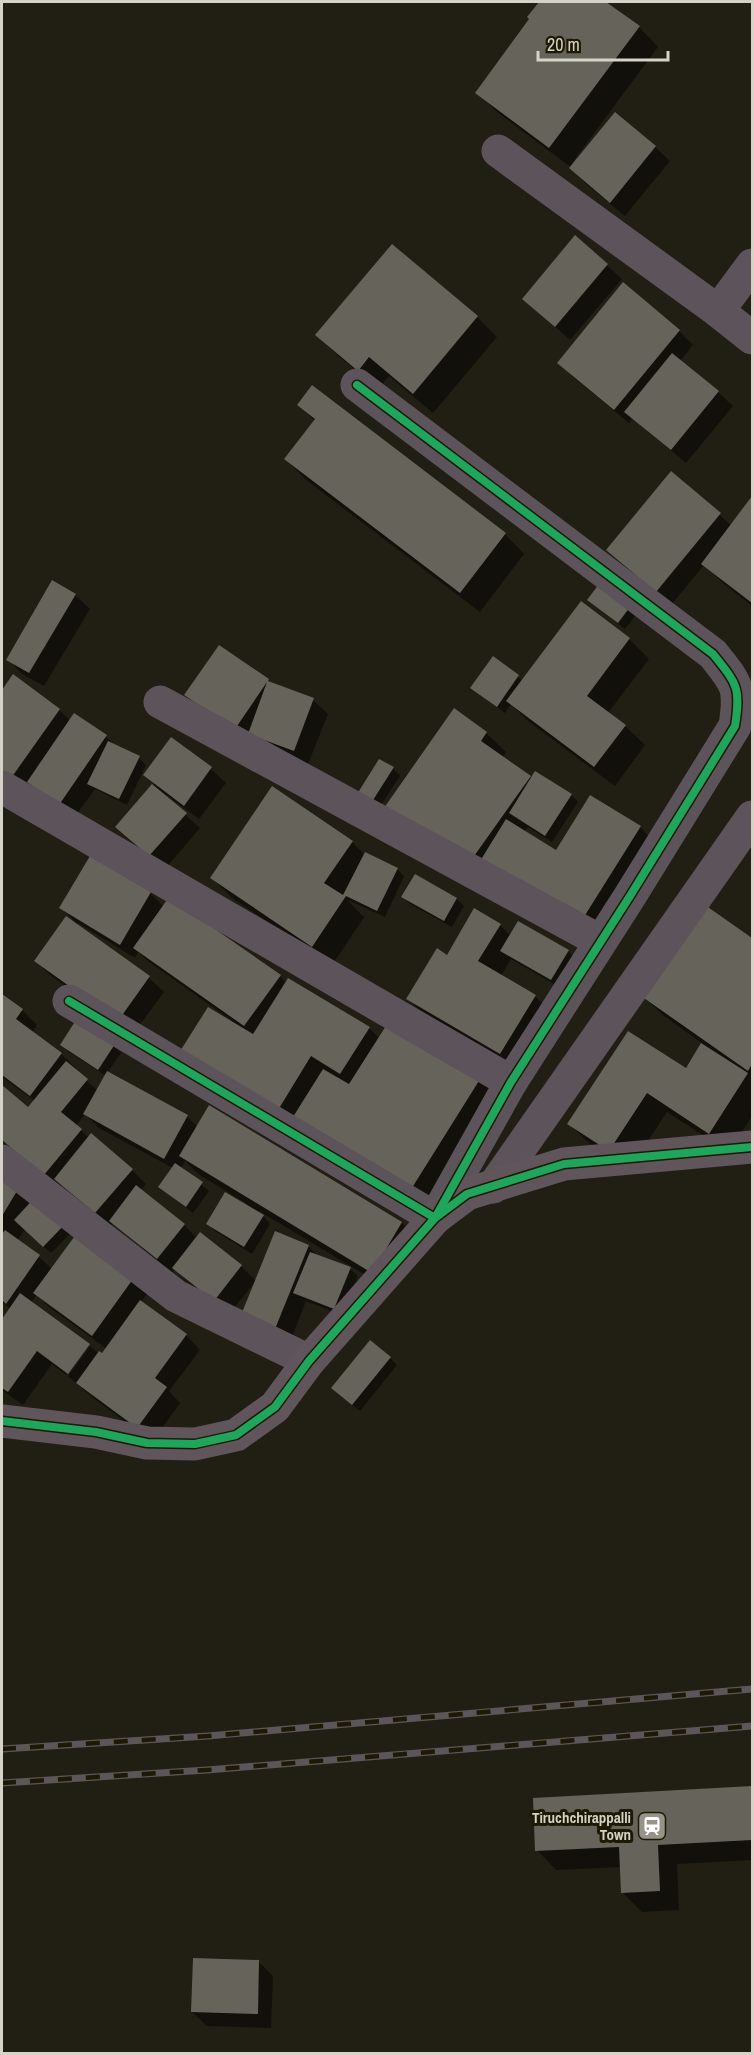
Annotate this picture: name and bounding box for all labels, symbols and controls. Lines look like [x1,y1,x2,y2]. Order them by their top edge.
scale bar [538,24,668,62]
text: 20 m [547,32,580,57]
place label: Tiruchchirappalli Town [532,1807,631,1845]
station icon: Tiruchchirappalli Town [636,1810,668,1842]

